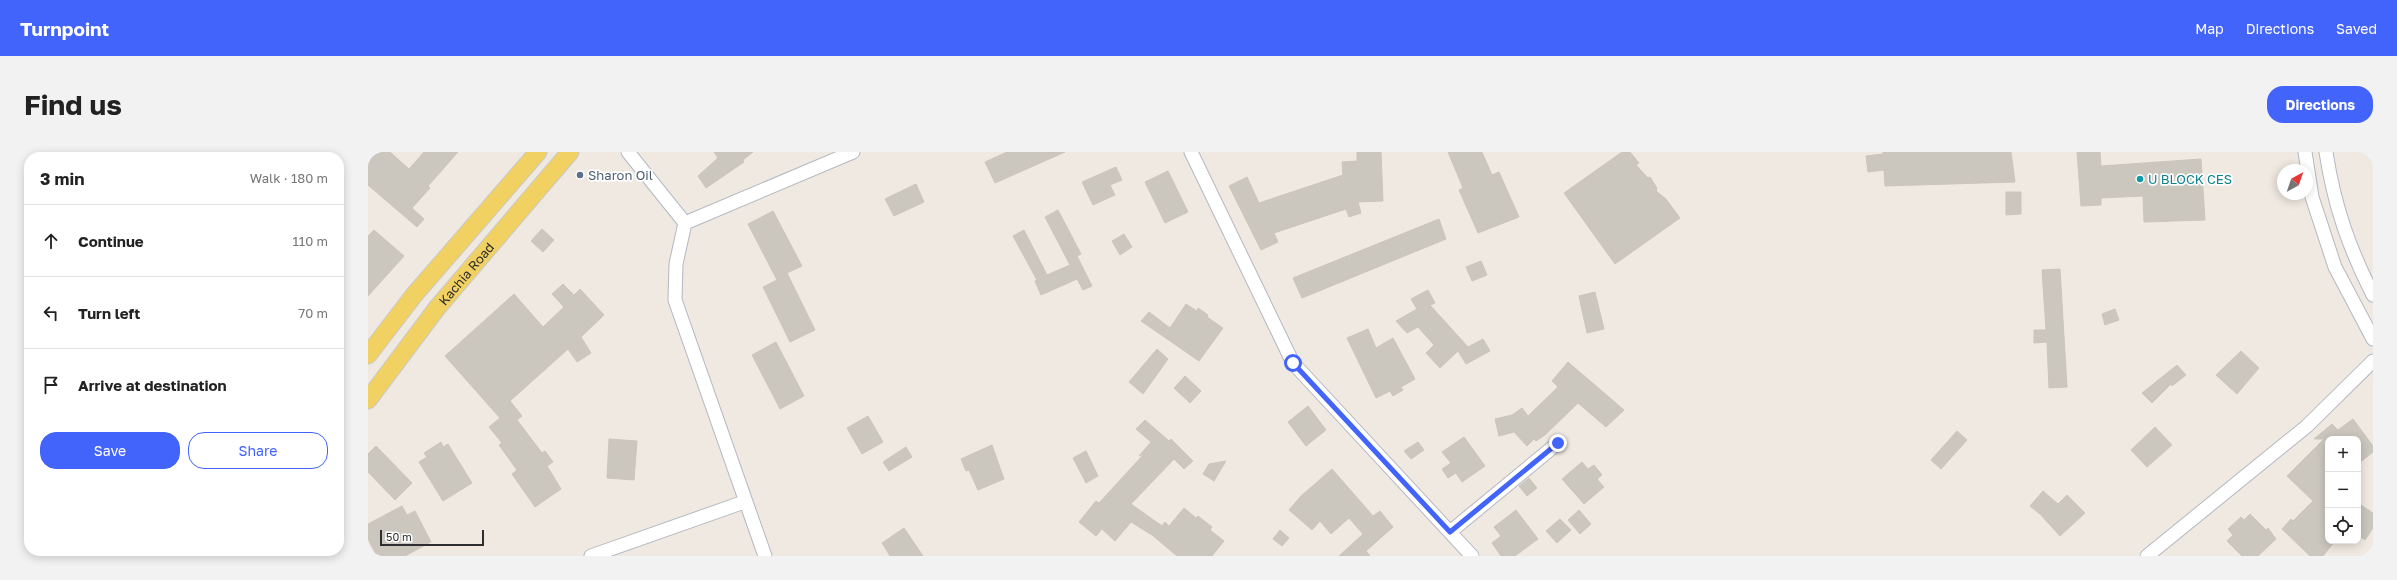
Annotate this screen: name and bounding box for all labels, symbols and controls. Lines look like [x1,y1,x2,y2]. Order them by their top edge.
text: Turnpoint [20,17,109,40]
text: Map [2195,20,2224,37]
text: Directions [2246,20,2314,37]
text: Saved [2336,20,2377,37]
button: Directions [2267,86,2373,123]
text: Find us [24,88,122,121]
north arrow [2277,164,2313,200]
place label: Sharon Oil [588,167,653,183]
text: 3 min [40,168,84,189]
text: Walk · 180 m [250,170,328,186]
marker: Sharon Oil [575,170,585,180]
place label: U BLOCK CES [2148,171,2232,187]
marker: U BLOCK CES [2135,174,2145,184]
icon: ahead [40,230,62,252]
text: Continue [78,232,144,250]
text: 110 m [293,233,328,249]
street label: Kachia Road [435,239,497,308]
icon: left [40,302,62,324]
text: Turn left [78,304,140,322]
text: 70 m [298,305,328,321]
route start [1284,354,1302,372]
icon: arrive [40,374,62,396]
text: Arrive at destination [78,376,227,394]
button: Save [40,432,180,469]
button: Share [188,432,328,469]
route end [1549,434,1567,452]
map controls [2325,436,2361,544]
button: + [2325,436,2361,472]
button: − [2325,472,2361,508]
button: locate [2325,508,2361,544]
scale bar [380,528,484,547]
text: 50 m [386,530,412,543]

